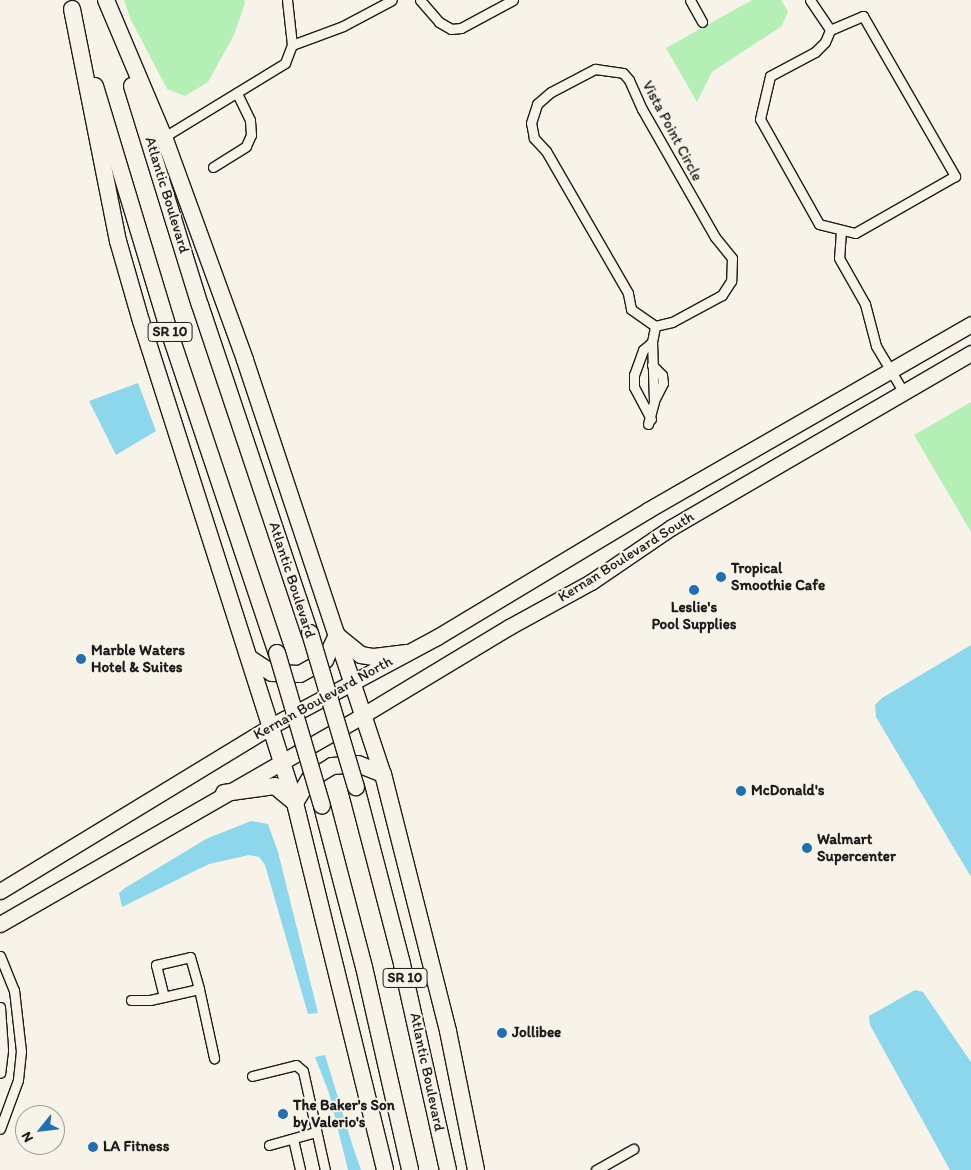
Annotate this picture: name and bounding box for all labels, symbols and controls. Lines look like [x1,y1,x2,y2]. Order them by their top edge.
street label: Vista Point Circle [638,78,706,184]
street label: Atlantic Boulevard [141,134,193,256]
road number: SR 10 [148,321,192,344]
street label: Kernan Boulevard South [555,508,697,606]
street label: Atlantic Boulevard [265,519,319,641]
place label: Tropical Smoothie Cafe [731,559,825,594]
marker: Tropical Smoothie Cafe [715,571,727,583]
marker: Leslie's Pool Supplies [688,584,700,596]
place label: Leslie's Pool Supplies [651,598,737,633]
place label: Marble Waters Hotel & Suites [91,641,184,676]
street label: Kernan Boulevard North [250,652,396,744]
marker: Marble Waters Hotel & Suites [75,653,87,665]
place label: McDonald's [751,782,824,800]
marker: McDonald's [735,785,747,797]
place label: Walmart Supercenter [817,830,896,865]
marker: Walmart Supercenter [801,842,813,854]
road number: SR 10 [382,966,428,990]
street label: Atlantic Boulevard [406,1011,448,1133]
place label: Jollibee [512,1024,561,1042]
marker: Jollibee [496,1027,508,1039]
place label: The Baker's Son by Valerio's [293,1096,396,1131]
north arrow [15,1105,65,1155]
marker: The Baker's Son by Valerio's [277,1108,289,1120]
text: N [18,1129,37,1145]
place label: LA Fitness [103,1138,169,1156]
marker: LA Fitness [87,1141,99,1153]

